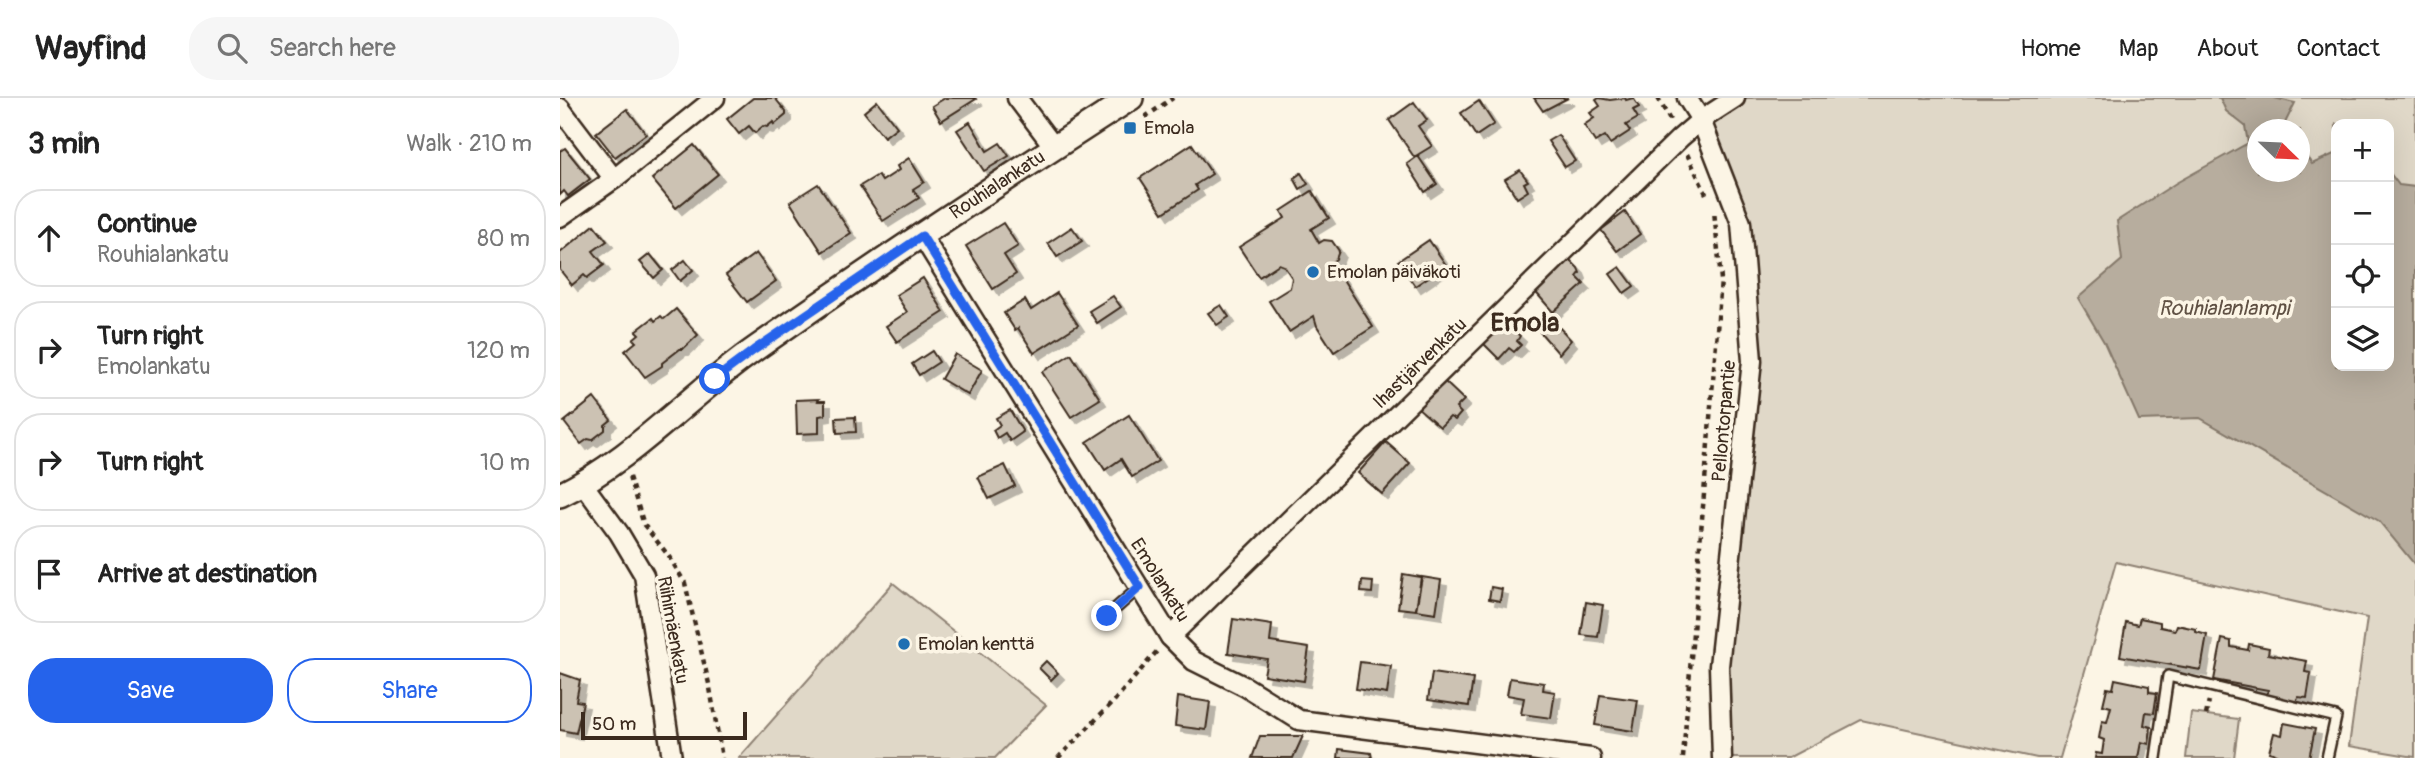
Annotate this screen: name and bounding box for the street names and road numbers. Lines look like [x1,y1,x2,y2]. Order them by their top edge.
street label: Rouhialankatu [945,145,1050,225]
street label: Ihastjärvenkatu [1368,312,1472,414]
street label: Pellontorpantie [1707,358,1741,483]
street label: Emolankatu [1125,534,1195,626]
street label: Riihimäenkatu [652,574,694,686]

